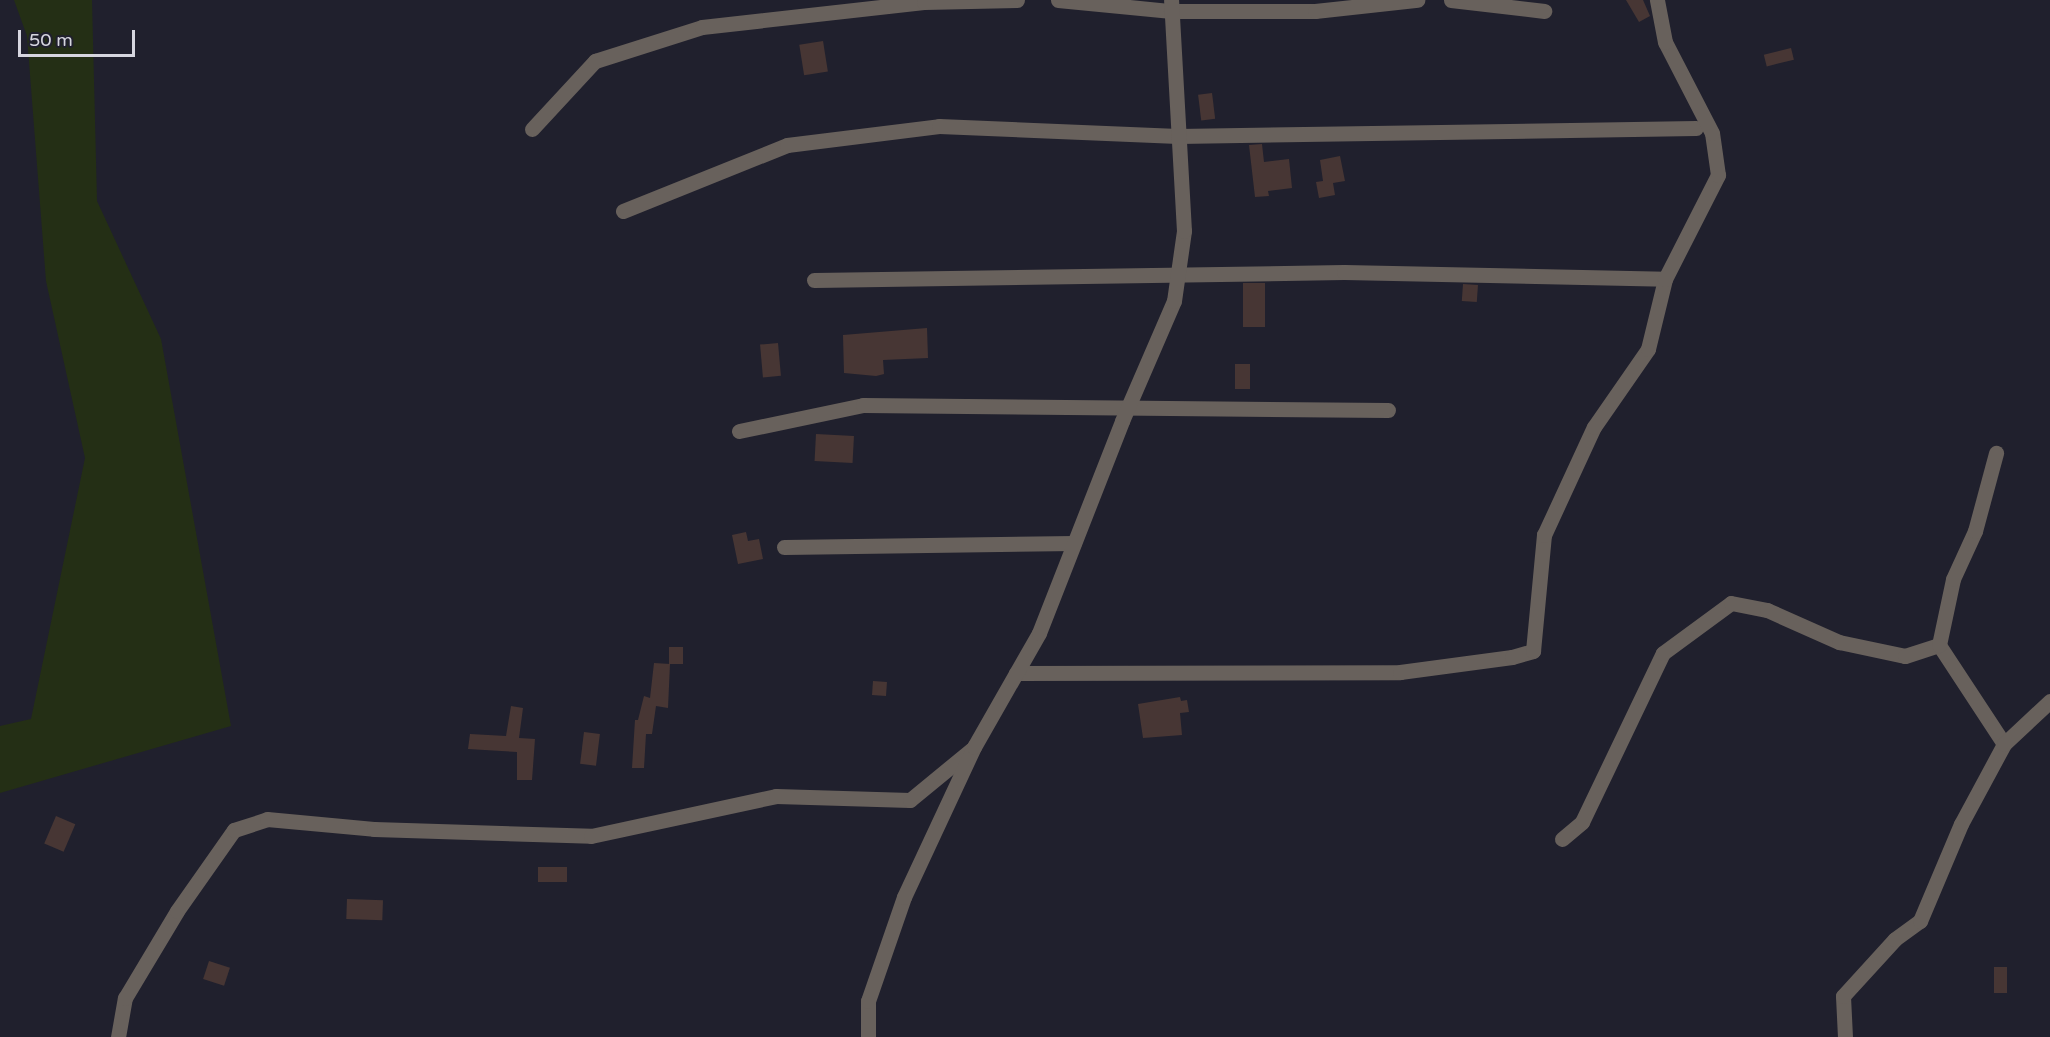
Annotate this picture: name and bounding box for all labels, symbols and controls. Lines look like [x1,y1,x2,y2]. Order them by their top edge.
scale bar [21,18,138,56]
text: 50 m [29,29,73,51]

